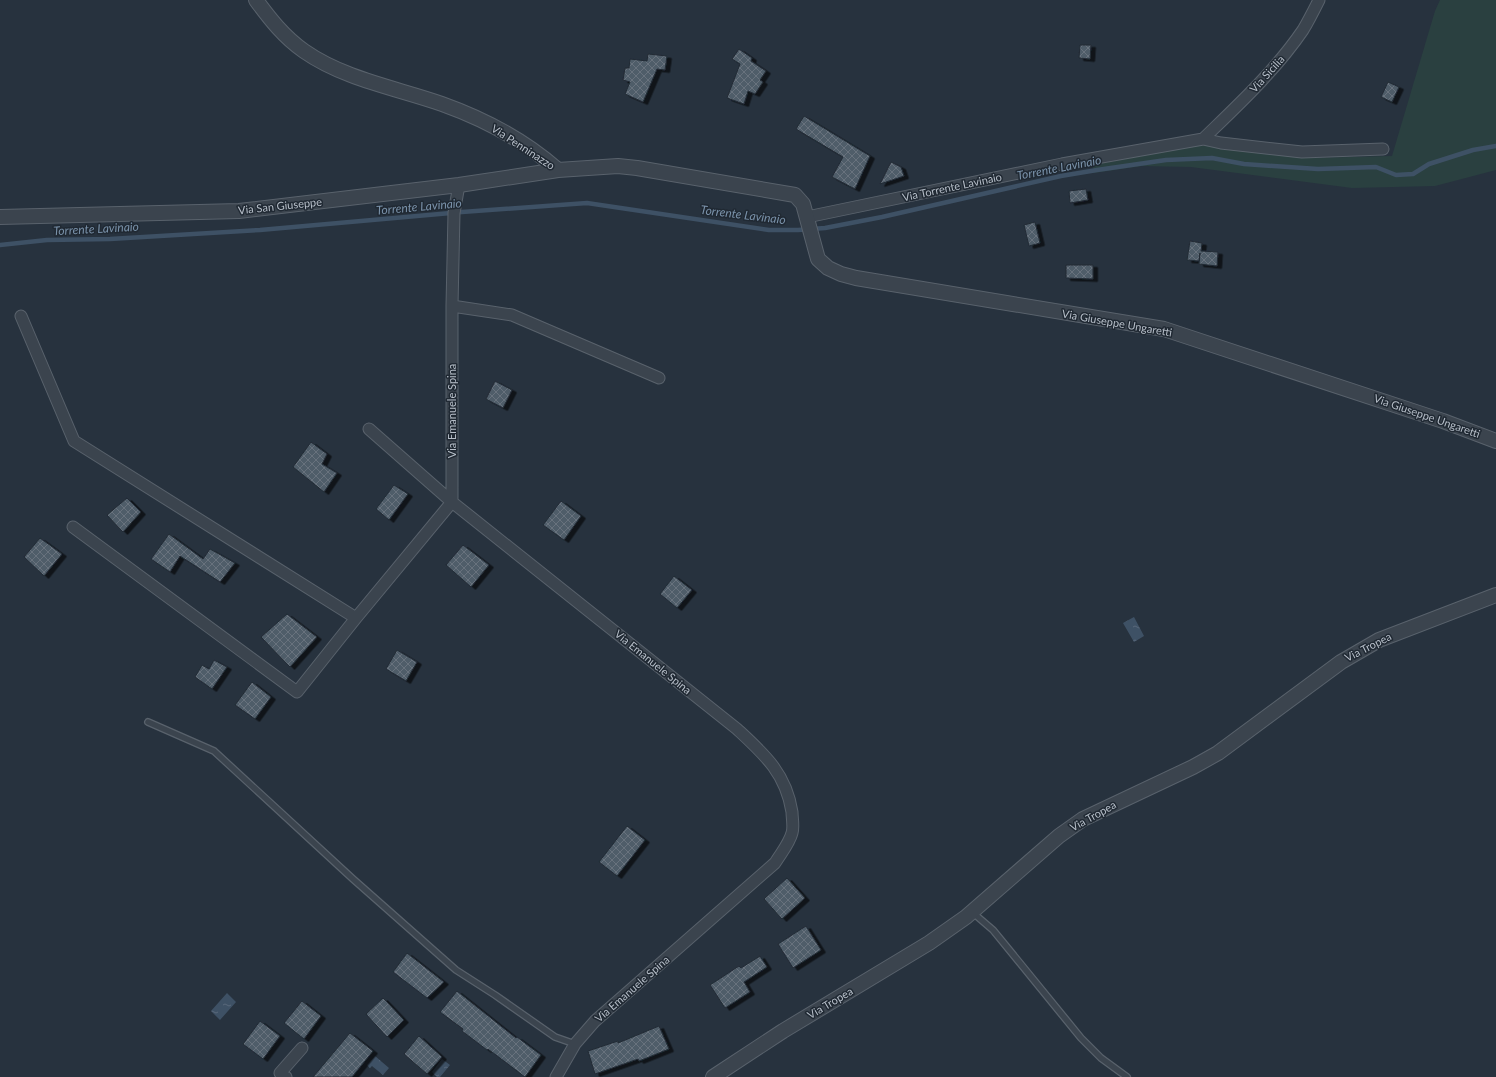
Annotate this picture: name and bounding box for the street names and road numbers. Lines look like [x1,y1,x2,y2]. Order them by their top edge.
street label: Via Sicilia [1247,52,1287,95]
street label: Via Penninazzo [489,121,557,172]
street label: Via Torrente Lavinaio [901,170,1003,203]
street label: Via San Giuseppe [237,195,323,216]
street label: Via Giuseppe Ungaretti [1061,306,1173,339]
street label: Via Emanuele Spina [445,364,458,458]
street label: Via Giuseppe Ungaretti [1372,391,1482,440]
street label: Via Emanuele Spina [612,627,694,696]
street label: Via Tropea [1342,629,1393,664]
street label: Via Tropea [1067,798,1118,834]
street label: Via Emanuele Spina [592,953,672,1025]
street label: Via Tropea [805,984,855,1021]

